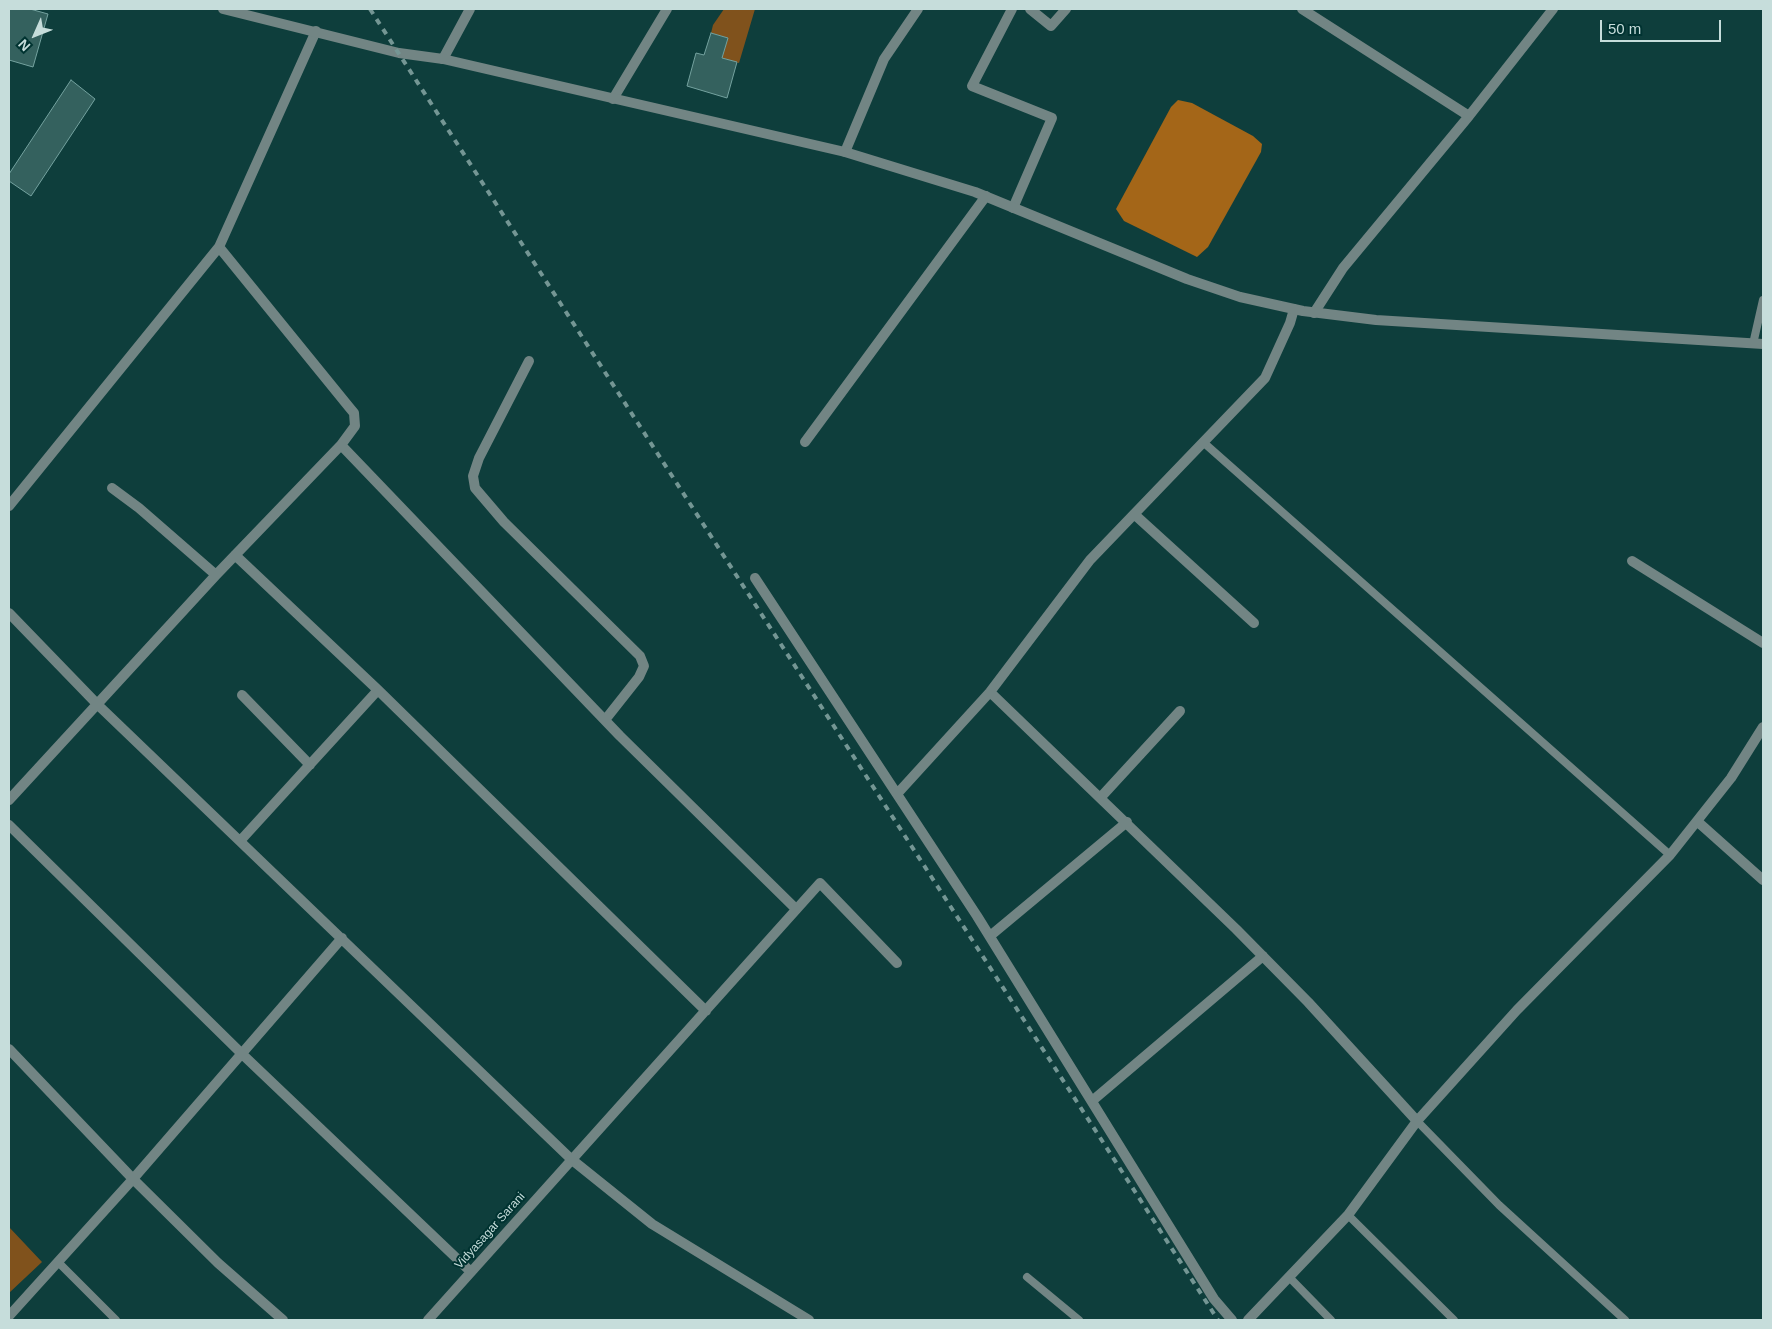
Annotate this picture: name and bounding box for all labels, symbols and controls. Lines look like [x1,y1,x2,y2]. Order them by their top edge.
north arrow [10,10,60,60]
scale bar [1602,10,1723,42]
text: 50 m [1608,20,1641,37]
text: N [15,36,33,55]
street label: Vidyasagar Sarani [452,1190,528,1272]

